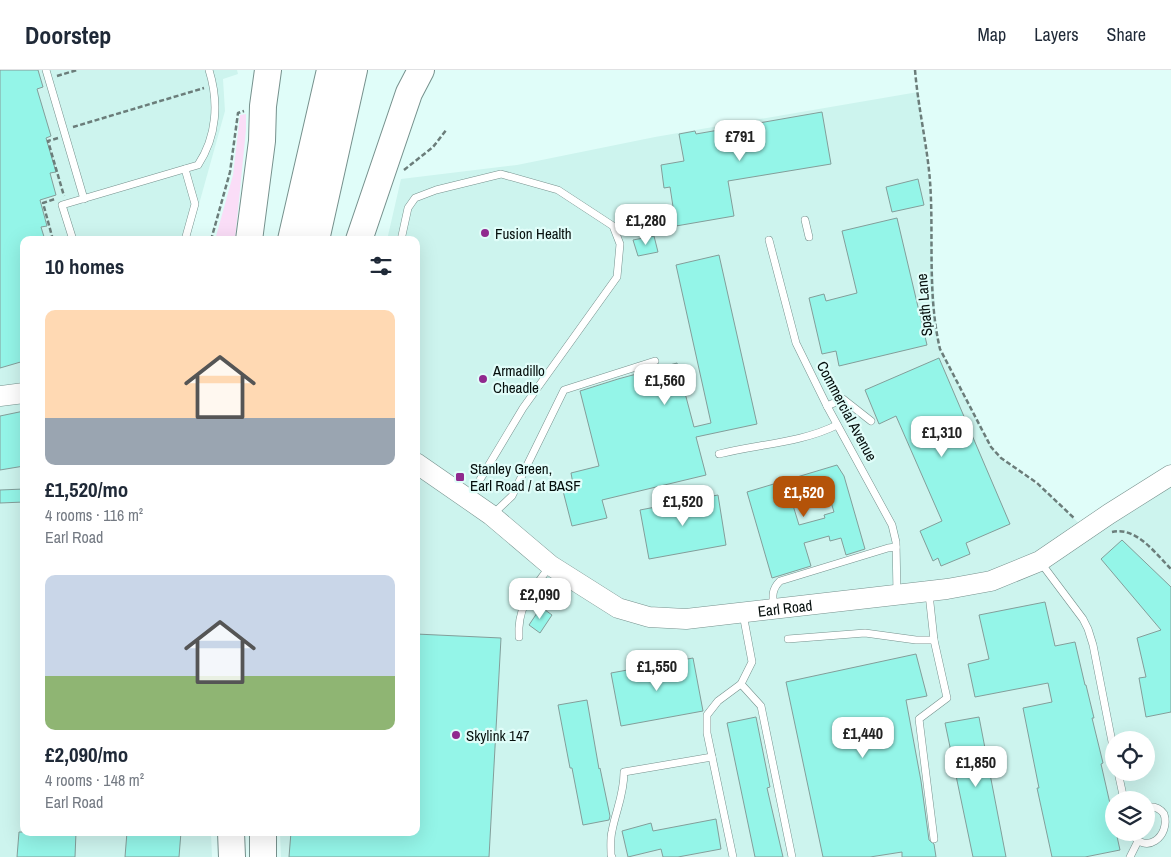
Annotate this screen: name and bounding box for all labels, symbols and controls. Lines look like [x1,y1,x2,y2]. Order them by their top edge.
text: Doorstep [25,19,111,51]
text: Map [978,22,1006,47]
text: Layers [1034,22,1079,47]
text: Share [1107,22,1146,47]
pin: £791 [710,119,770,162]
text: £791 [725,125,755,147]
pin: £1,280 [605,204,687,246]
text: £1,280 [626,209,666,231]
place label: Fusion Health [495,223,572,244]
marker: Fusion Health [479,227,491,239]
text: 10 homes [45,252,124,281]
icon: filters [367,252,395,280]
street label: Spath Lane [911,273,937,337]
icon: home [175,342,265,432]
street label: Commercial Avenue [812,357,882,465]
place label: Armadillo Cheadle [492,360,545,398]
pin: £1,560 [624,364,706,406]
text: £1,560 [645,369,685,391]
marker: Armadillo Cheadle [477,373,489,385]
pin: £1,310 [901,416,983,458]
text: £1,310 [922,421,962,443]
place label: Stanley Green, Earl Road / at BASF [470,458,581,496]
marker: Stanley Green, Earl Road / at BASF [454,471,466,483]
text: £1,520/mo [45,475,128,504]
pin: £1,520 [763,476,845,518]
text: £1,520 [784,481,824,503]
pin: £1,520 [642,484,724,527]
text: £1,520 [663,490,703,512]
text: 4 rooms · 116 m² [45,504,143,526]
text: Earl Road [45,526,103,548]
pin: £2,090 [499,578,581,620]
text: £2,090 [520,583,560,605]
street label: Earl Road [757,594,813,621]
icon: home [175,607,265,697]
pin: £1,550 [616,650,698,692]
text: £1,550 [637,655,677,677]
pin: £1,440 [822,716,904,759]
text: £1,440 [843,722,883,744]
place label: Skylink 147 [466,725,530,746]
marker: Skylink 147 [450,729,462,741]
map controls [1105,731,1155,841]
button: locate [1105,731,1155,781]
text: £2,090/mo [45,740,128,769]
pin: £1,850 [935,746,1017,788]
text: £1,850 [956,751,996,773]
text: 4 rooms · 148 m² [45,769,144,791]
text: Earl Road [45,791,103,813]
button: layers [1105,791,1155,841]

